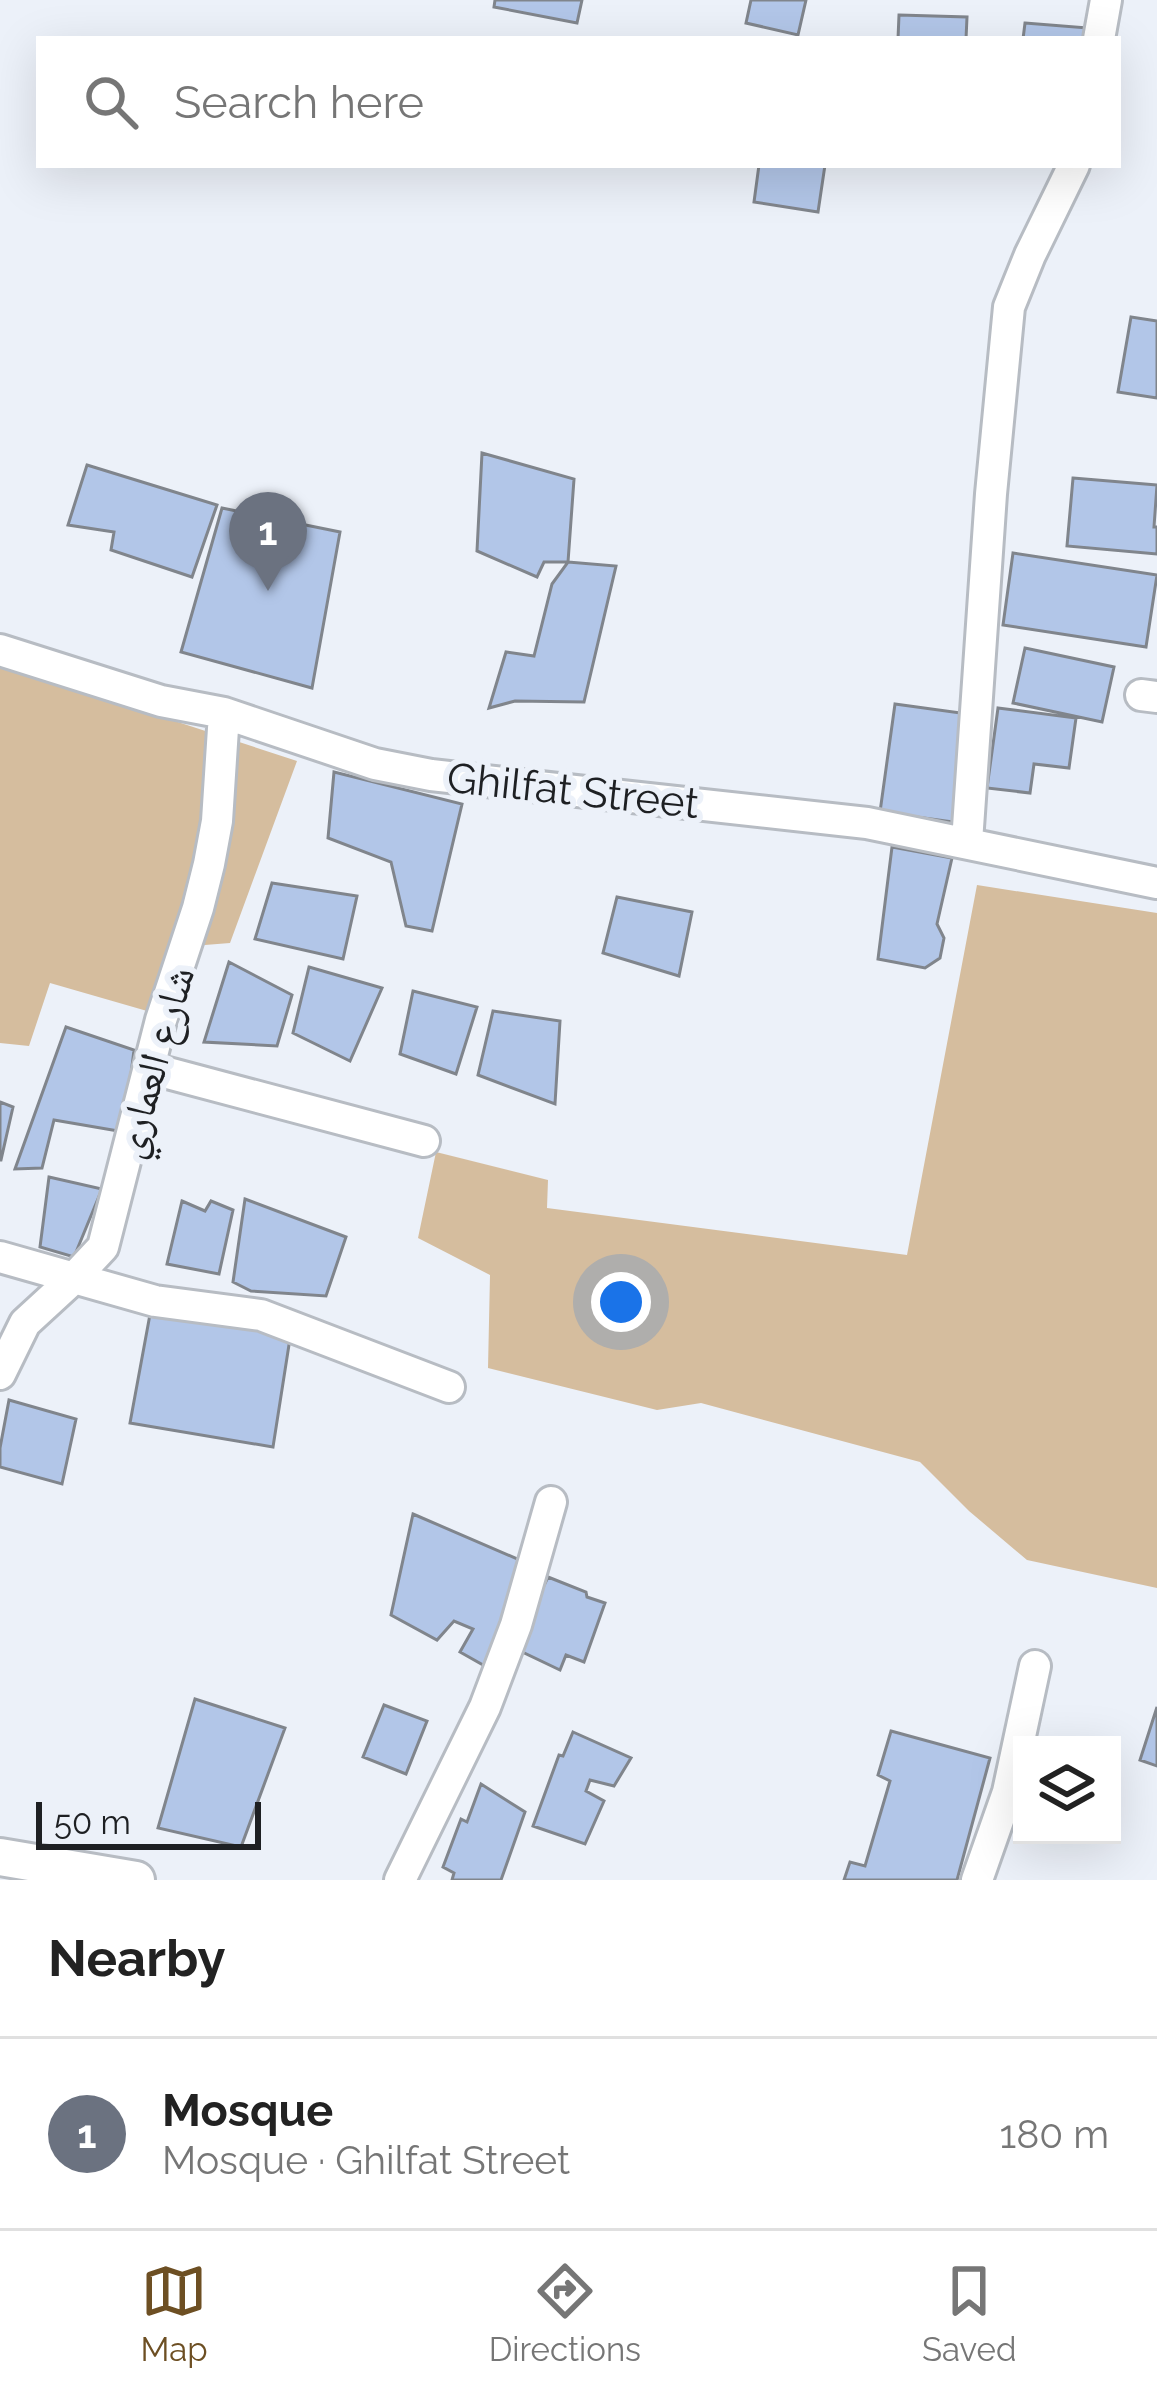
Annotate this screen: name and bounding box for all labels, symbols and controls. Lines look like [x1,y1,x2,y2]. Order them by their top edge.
search box [36,36,1121,168]
icon: search [78,69,144,135]
text: Search here [174,76,424,129]
pin: 1 [229,492,307,591]
street label: Ghilfat Street [445,753,701,828]
street label: شارع العماري [103,961,213,1166]
your location [591,1272,651,1332]
map controls [1013,1736,1121,1844]
button: layers [1013,1736,1121,1844]
scale bar [36,1796,261,1849]
text: 50 m [54,1803,131,1842]
text: Nearby [48,1928,225,1988]
text: Mosque [162,2084,333,2137]
text: 1 [77,2111,97,2157]
text: 180 m [1000,2111,1109,2157]
text: Mosque · Ghilfat Street [162,2137,570,2183]
tab: Map [141,2258,208,2369]
tab: Directions [489,2258,641,2369]
tab: Saved [922,2258,1016,2369]

